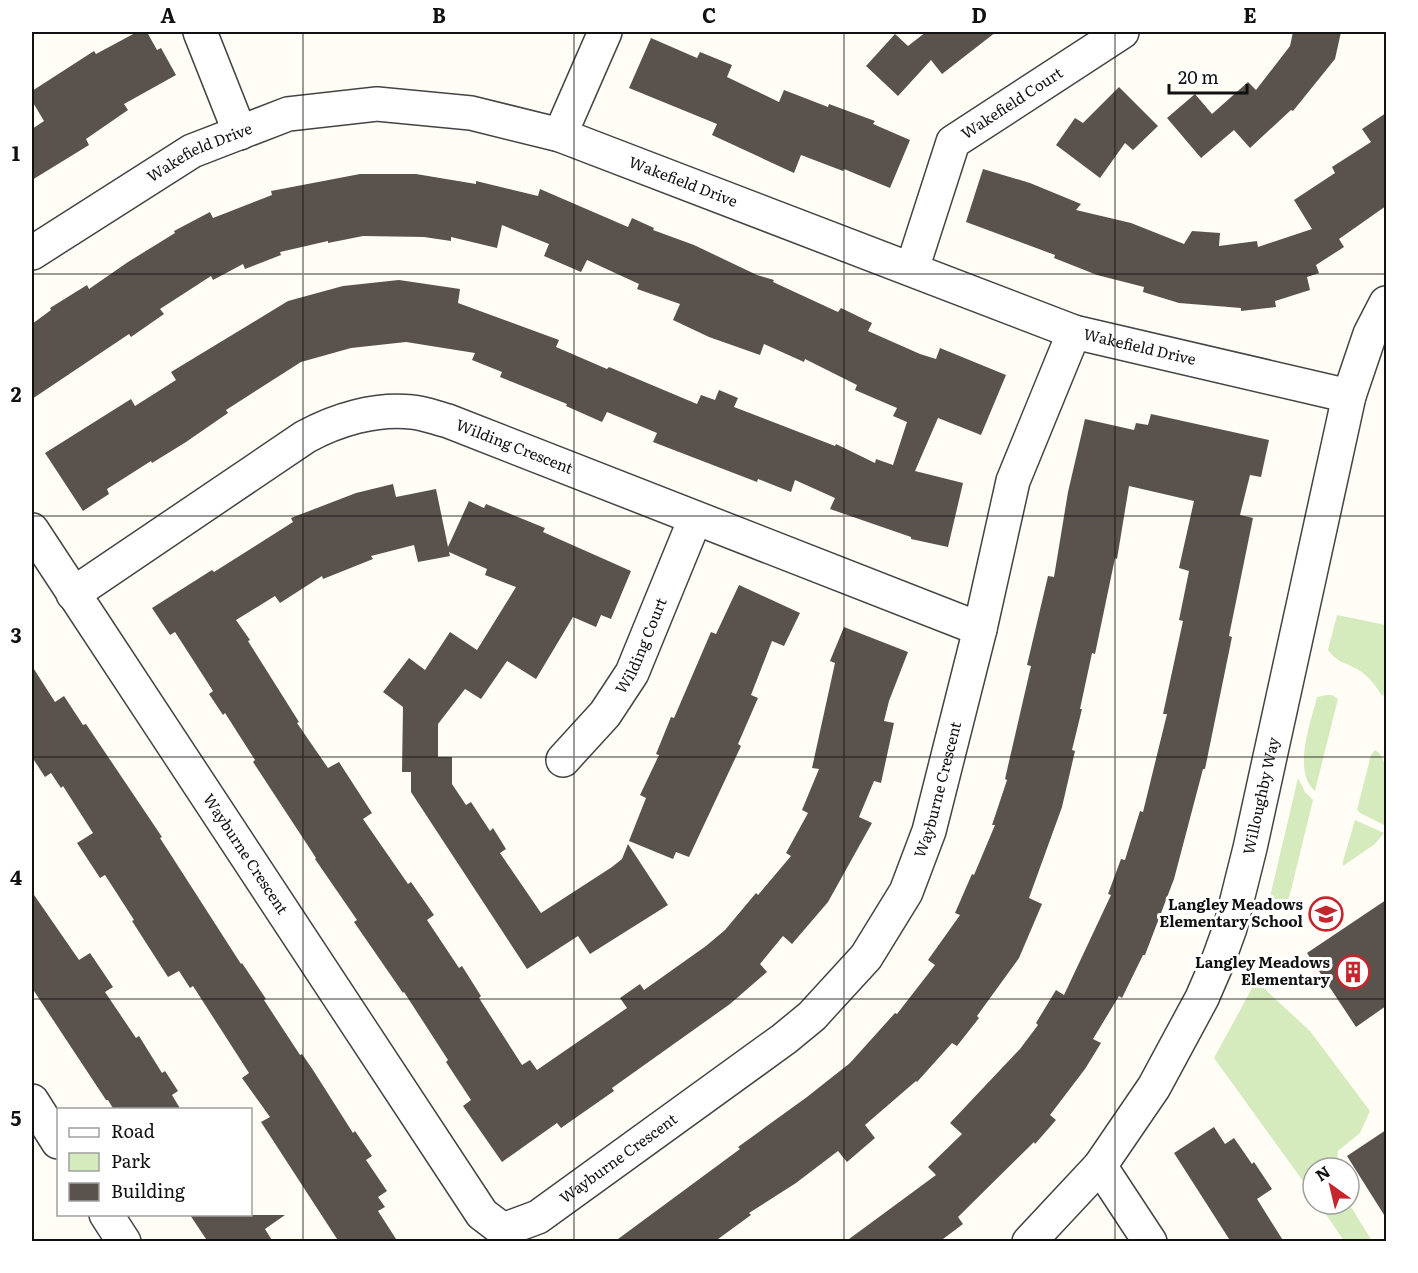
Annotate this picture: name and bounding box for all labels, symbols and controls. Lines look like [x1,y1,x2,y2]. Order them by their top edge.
text: A [160,0,176,29]
text: B [432,0,446,29]
text: C [702,0,716,29]
text: D [971,0,987,29]
text: E [1243,0,1257,29]
scale bar [1169,57,1247,95]
street label: Wakefield Court [956,61,1067,144]
text: 20 m [1178,63,1219,90]
street label: Wakefield Drive [142,116,255,187]
text: 1 [12,137,20,167]
street label: Wakefield Drive [626,149,741,212]
street label: Wakefield Drive [1081,322,1199,370]
text: 2 [11,378,22,408]
street label: Wilding Crescent [453,412,577,479]
street label: Wilding Court [608,594,672,698]
text: 3 [10,619,22,649]
street label: Wayburne Crescent [907,719,966,861]
street label: Willoughby Way [1236,734,1284,856]
street label: Wayburne Crescent [198,788,295,918]
text: 4 [10,861,22,891]
place label: Langley Meadows Elementary School [1159,892,1304,932]
school or university icon: Langley Meadows Elementary School [1308,896,1344,932]
place label: Langley Meadows Elementary [1195,950,1331,990]
building icon: Langley Meadows Elementary [1335,954,1371,990]
text: 5 [11,1102,22,1132]
street label: Wayburne Crescent [554,1107,681,1208]
legend [57,1108,252,1216]
text: Road [111,1117,155,1144]
text: Park [111,1147,152,1174]
north arrow [1301,1156,1361,1216]
text: N [1310,1159,1334,1186]
text: Building [111,1177,186,1204]

